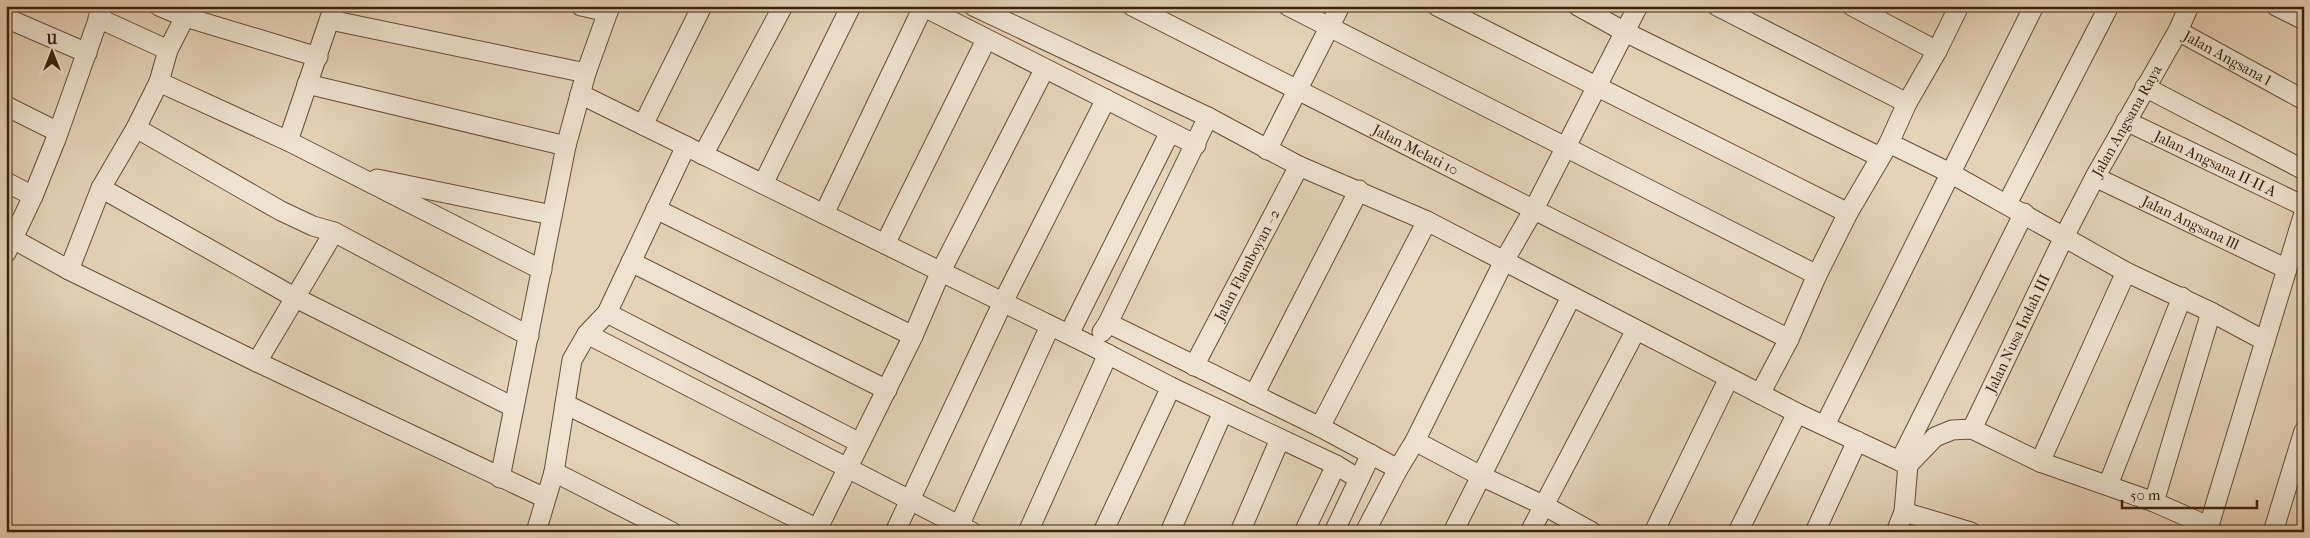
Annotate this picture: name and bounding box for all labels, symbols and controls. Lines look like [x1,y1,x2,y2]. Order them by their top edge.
street label: Jalan Angsana l [2179,26,2274,89]
north arrow [28,28,78,78]
text: U [46,31,58,48]
street label: Jalan Angsana Raya [2088,61,2166,181]
street label: Jalan Melati 10 [1369,120,1462,179]
street label: Jalan Angsana II-II A [2150,126,2280,201]
street label: Jalan Angsana lll [2138,191,2242,254]
street label: Jalan Flamboyan - 2 [1210,206,1284,325]
street label: Jalan Nusa Indah III [1981,271,2054,397]
scale bar [2122,478,2258,510]
text: 50 m [2130,486,2161,504]

